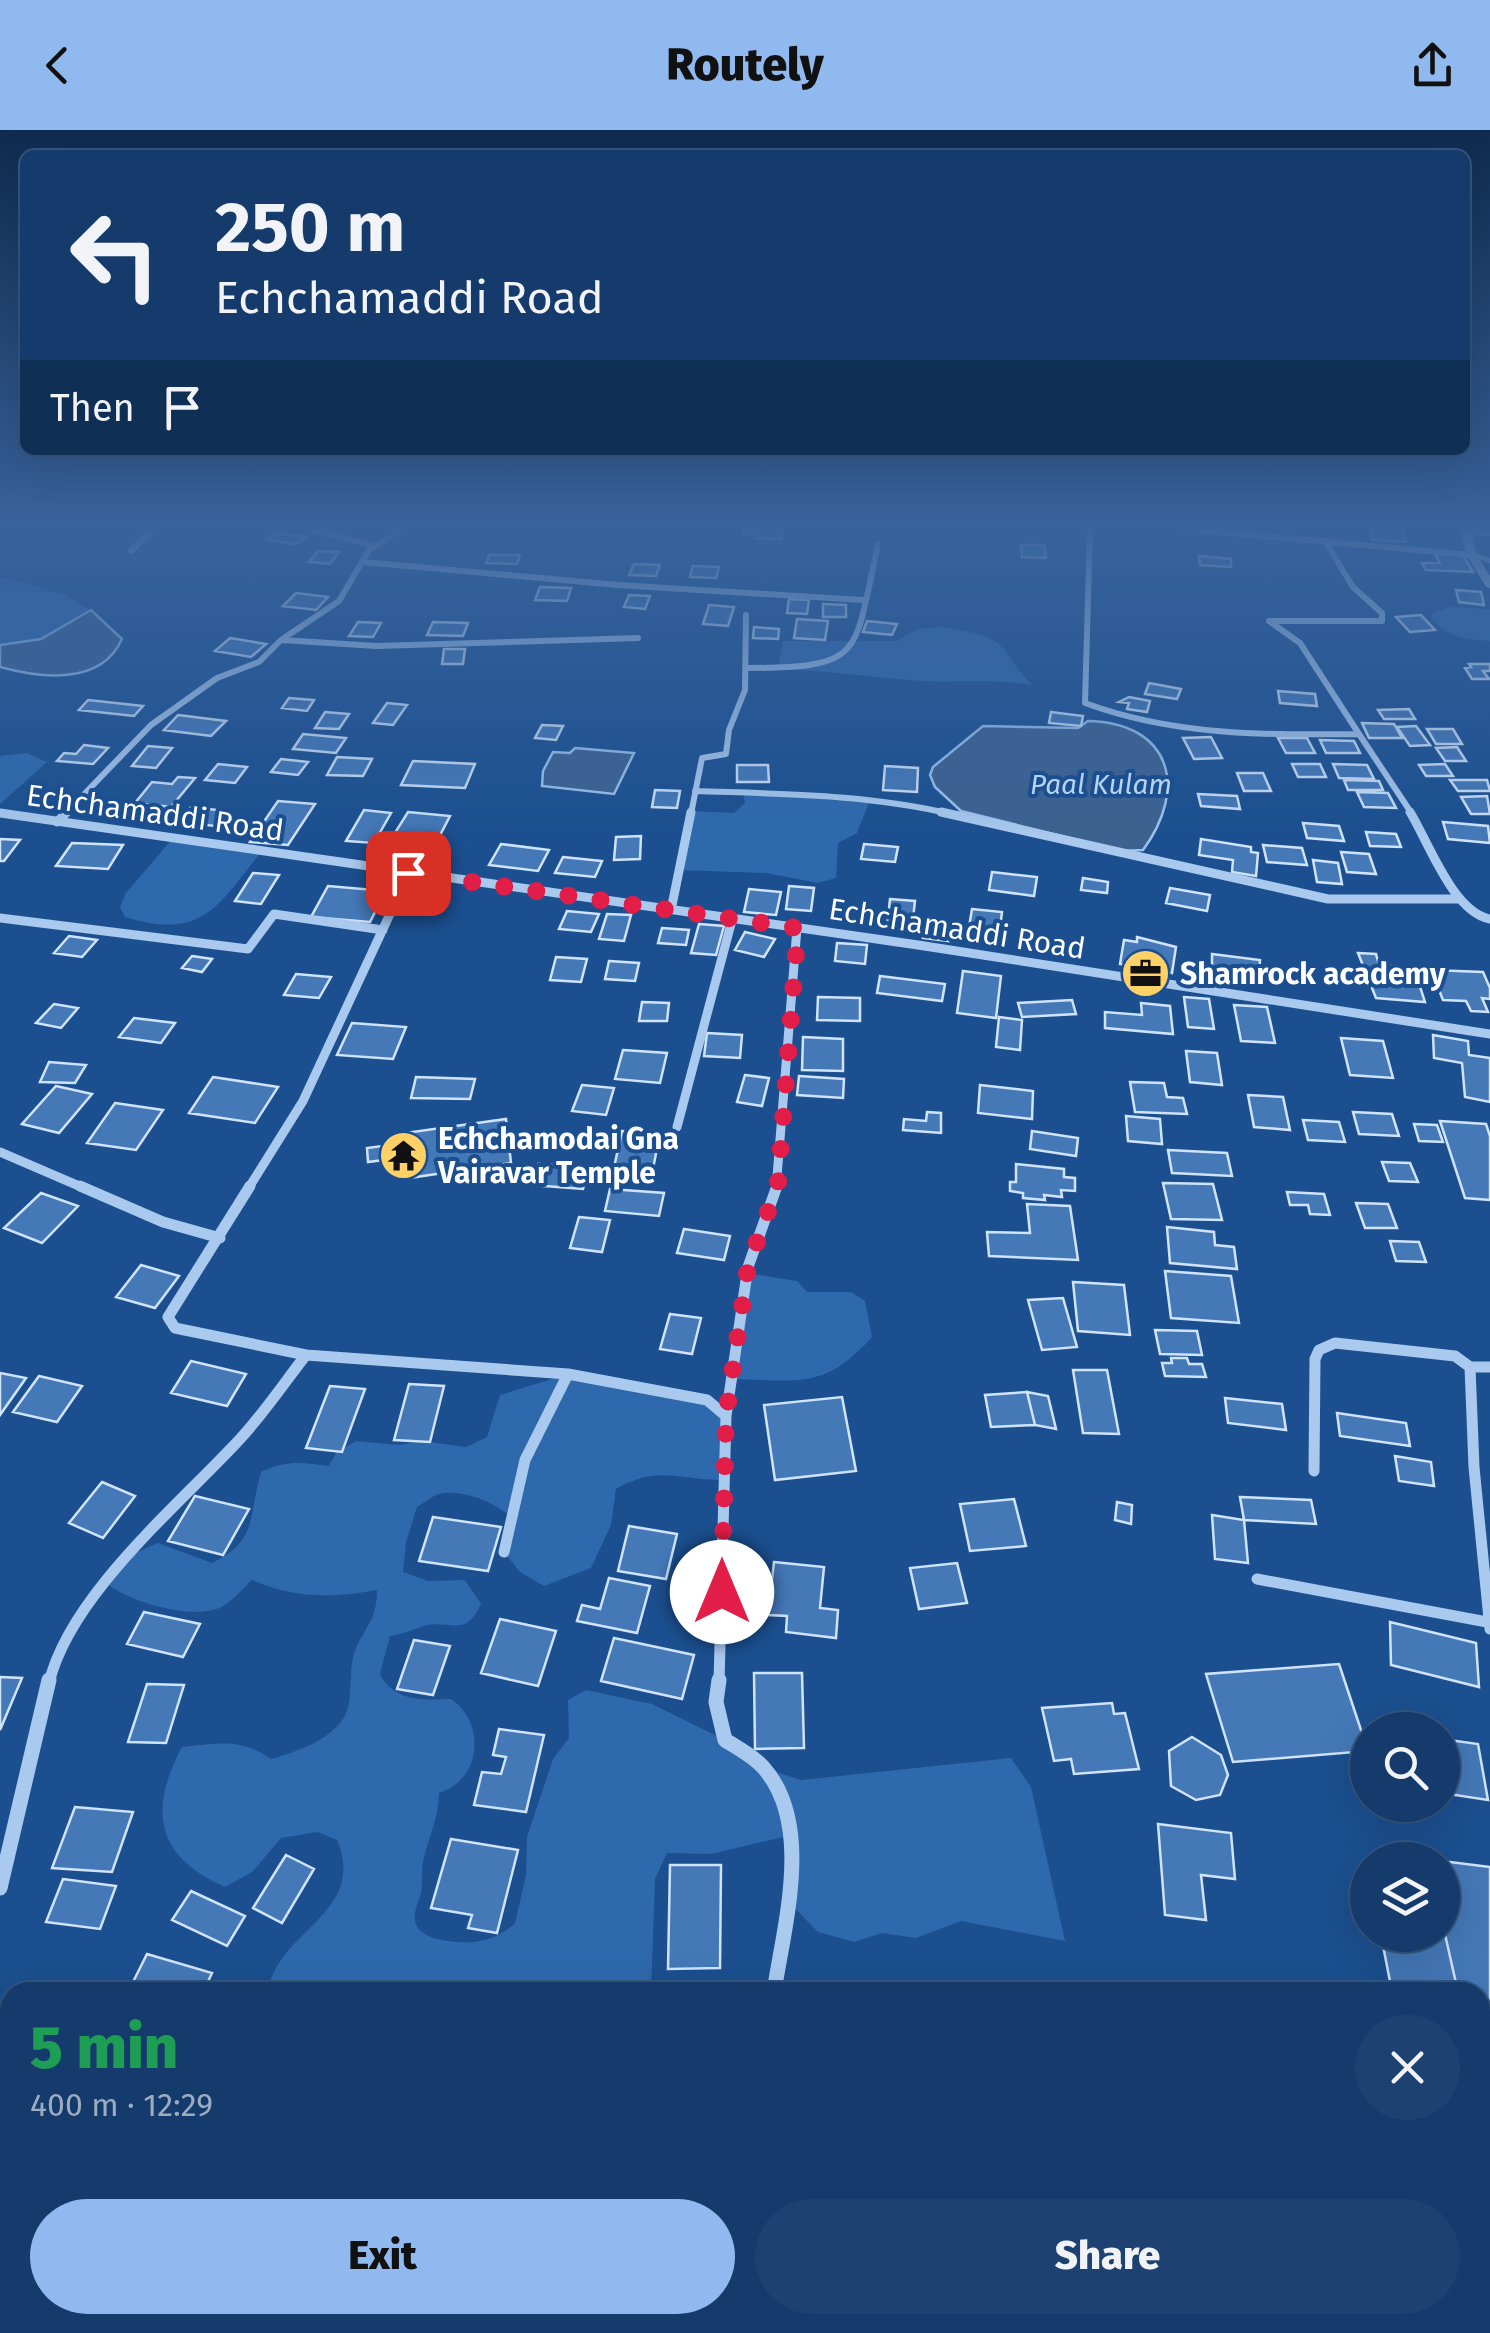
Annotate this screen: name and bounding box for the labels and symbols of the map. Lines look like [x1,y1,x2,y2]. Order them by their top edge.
water label: Paal Kulam [1030,768,1172,801]
street label: Echchamaddi Road [24,777,286,849]
pin [366,831,451,916]
street label: Echchamaddi Road [826,891,1088,967]
office icon: Shamrock academy [1119,948,1171,1000]
place label: Shamrock academy [1180,956,1446,992]
place label: Echchamodai Gna Vairavar Temple [437,1121,679,1191]
temple icon: Echchamodai Gna Vairavar Temple [377,1130,429,1182]
position arrow [670,1540,774,1644]

